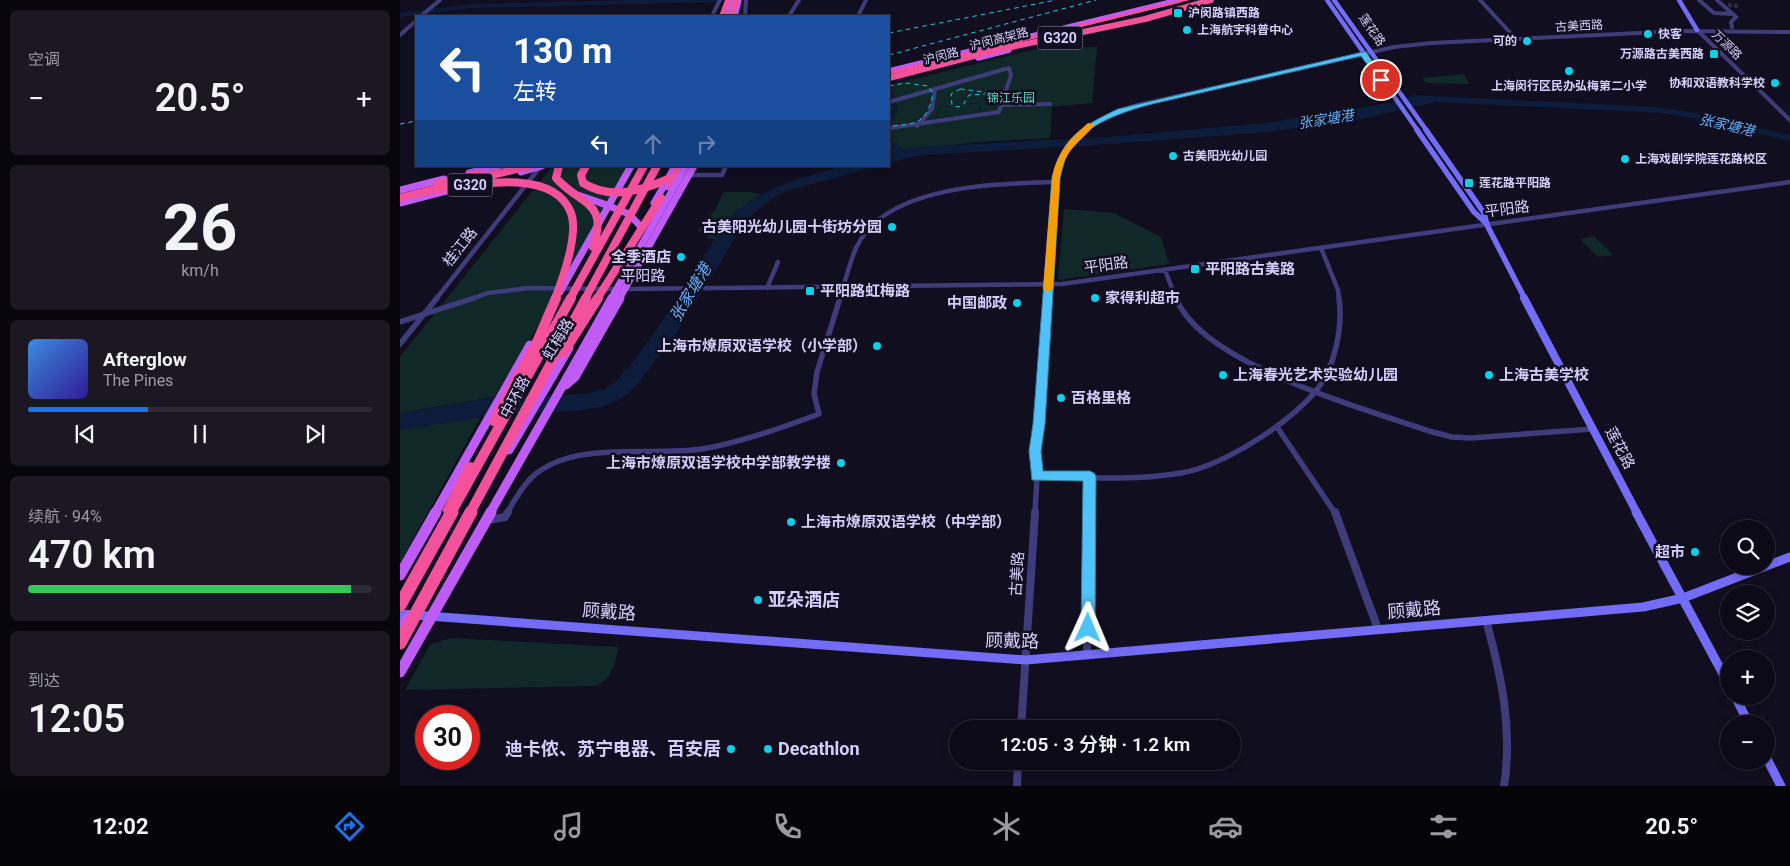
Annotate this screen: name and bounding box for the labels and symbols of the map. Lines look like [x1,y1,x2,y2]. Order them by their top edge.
place label: 沪闵路镇西路 [1188,6,1260,20]
marker: 沪闵路镇西路 [1172,7,1184,19]
street label: 莲花路 [1356,11,1388,49]
street label: 古美西路 [1555,18,1603,34]
place label: 上海航宇科普中心 [1197,23,1293,37]
marker: 上海航宇科普中心 [1181,24,1193,36]
street label: 沪闵高架路 [968,25,1030,53]
road number: G320 [1038,26,1082,49]
place label: 快客 [1658,27,1682,41]
street label: 万源路 [1709,27,1745,63]
marker: 快客 [1642,28,1654,40]
place label: 可的 [1493,34,1517,48]
marker: 可的 [1521,35,1533,47]
street label: 沪闵路 [922,45,960,67]
place label: 万源路古美西路 [1620,47,1704,61]
marker: 万源路古美西路 [1708,48,1720,60]
pin [1360,59,1402,101]
marker: 上海闵行区民办弘梅第二小学 [1563,65,1575,77]
place label: 协和双语教科学校 [1669,76,1765,90]
marker: 协和双语教科学校 [1769,77,1781,89]
place label: 上海闵行区民办弘梅第二小学 [1491,79,1647,93]
park label: 锦江乐园 [987,91,1035,105]
water label: 张家塘港 [1297,106,1357,131]
water label: 张家塘港 [1698,111,1758,140]
place label: 古美阳光幼儿园 [1183,149,1267,163]
marker: 古美阳光幼儿园 [1167,150,1179,162]
place label: 上海戏剧学院莲花路校区 [1635,152,1767,166]
marker: 上海戏剧学院莲花路校区 [1619,153,1631,165]
road number: G320 [448,174,492,196]
place label: 莲花路平阳路 [1479,176,1551,190]
marker: 莲花路平阳路 [1463,177,1475,189]
street label: 平阳路 [1484,197,1530,221]
place label: 古美阳光幼儿园十街坊分园 [702,218,882,236]
marker: 古美阳光幼儿园十街坊分园 [886,221,898,233]
street label: 桂江路 [439,224,481,270]
place label: 全季酒店 [611,248,671,266]
marker: 全季酒店 [675,251,687,263]
street label: 平阳路 [1082,253,1130,277]
water label: 张家塘港 [666,258,716,325]
place label: 平阳路古美路 [1205,260,1295,278]
marker: 平阳路古美路 [1189,263,1201,275]
street label: 平阳路 [620,267,666,285]
place label: 平阳路虹梅路 [820,282,910,300]
marker: 平阳路虹梅路 [804,285,816,297]
place label: 家得利超市 [1105,289,1180,307]
marker: 家得利超市 [1089,292,1101,304]
place label: 中国邮政 [947,294,1007,312]
marker: 中国邮政 [1011,297,1023,309]
street label: 虹梅路 [539,315,577,363]
place label: 上海市燎原双语学校（小学部） [657,337,867,355]
marker: 上海市燎原双语学校（小学部） [871,340,883,352]
place label: 上海春光艺术实验幼儿园 [1233,366,1398,384]
place label: 上海古美学校 [1499,366,1589,384]
marker: 上海春光艺术实验幼儿园 [1217,369,1229,381]
marker: 上海古美学校 [1483,369,1495,381]
street label: 中环路 [496,373,534,421]
place label: 百格里格 [1071,389,1132,407]
marker: 百格里格 [1055,392,1067,404]
street label: 莲花路 [1601,424,1639,472]
place label: 上海市燎原双语学校中学部教学楼 [606,454,831,472]
marker: 上海市燎原双语学校中学部教学楼 [835,457,847,469]
place label: 上海市燎原双语学校（中学部） [801,513,1011,531]
marker: 上海市燎原双语学校（中学部） [785,516,797,528]
place label: 超市 [1655,543,1685,561]
marker: 超市 [1689,546,1701,558]
street label: 古美路 [1006,551,1028,597]
place label: 亚朵酒店 [768,589,840,610]
marker: 亚朵酒店 [752,594,764,606]
street label: 顾戴路 [1386,597,1442,622]
street label: 顾戴路 [581,599,637,624]
position arrow [1061,601,1113,653]
street label: 顾戴路 [985,630,1039,651]
speed limit sign: 30 [415,705,480,770]
place label: 迪卡侬、苏宁电器、百安居 [505,738,721,759]
place label: Decathlon [778,738,860,759]
marker: 迪卡侬、苏宁电器、百安居 [725,743,737,755]
marker: Decathlon [762,743,774,755]

